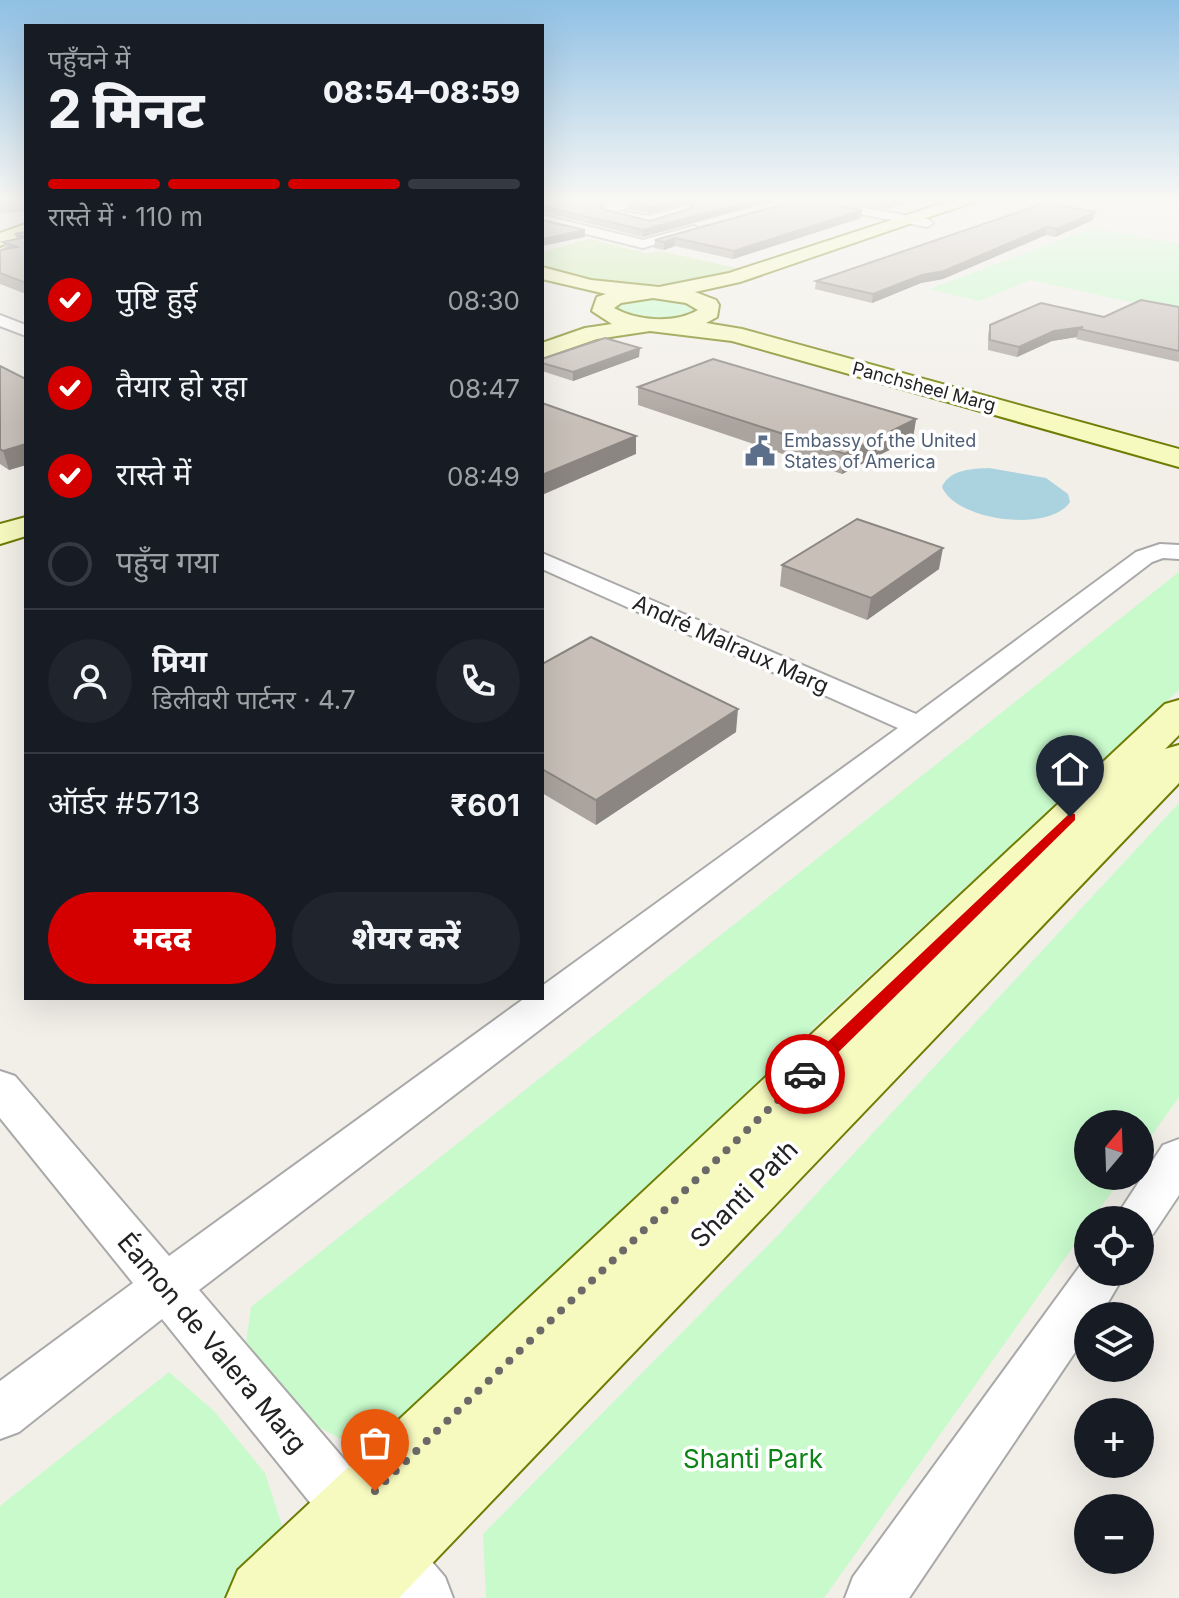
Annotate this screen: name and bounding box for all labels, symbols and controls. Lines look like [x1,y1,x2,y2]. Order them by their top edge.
text: पहुँचने में [48,44,130,75]
text: 08:54–08:59 [323,74,520,110]
text: 2 मिनट [48,78,205,141]
text: रास्ते में · 110 m [48,201,203,232]
icon: check [48,278,92,322]
text: पुष्टि हुई [116,280,197,316]
text: 08:30 [448,285,520,316]
street label: Panchsheel Marg [850,357,998,416]
icon: check [48,366,92,410]
text: तैयार हो रहा [116,368,247,404]
text: 08:47 [449,373,520,404]
place label: Embassy of the United States of America [784,430,976,472]
public building icon: Embassy of the United States of America [743,434,777,468]
icon: check [48,454,92,498]
text: रास्ते में [116,456,191,492]
text: 08:49 [447,461,520,492]
text: पहुँच गया [116,544,219,580]
street label: André Malraux Marg [629,589,833,699]
button: person [48,639,132,723]
button: phone [436,639,520,723]
text: प्रिया [152,643,207,679]
text: डिलीवरी पार्टनर · 4.7 [152,684,356,715]
pin [1036,735,1104,817]
icon: home [1048,747,1092,791]
text: ऑर्डर #5713 [48,785,200,821]
text: ₹601 [450,787,520,823]
button: मदद [48,892,276,984]
button: शेयर करें [292,892,520,984]
courier [765,1034,845,1114]
icon: car [783,1052,827,1096]
north arrow [1074,1110,1154,1190]
map controls [1074,1110,1154,1574]
street label: Shanti Path [683,1133,804,1254]
button: locate [1074,1206,1154,1286]
street label: Éamon de Valera Marg [111,1226,313,1459]
button: layers [1074,1302,1154,1382]
button: + [1074,1398,1154,1478]
pin [341,1409,409,1491]
icon: bag [353,1421,397,1465]
park label: Shanti Park [683,1443,823,1474]
button: − [1074,1494,1154,1574]

